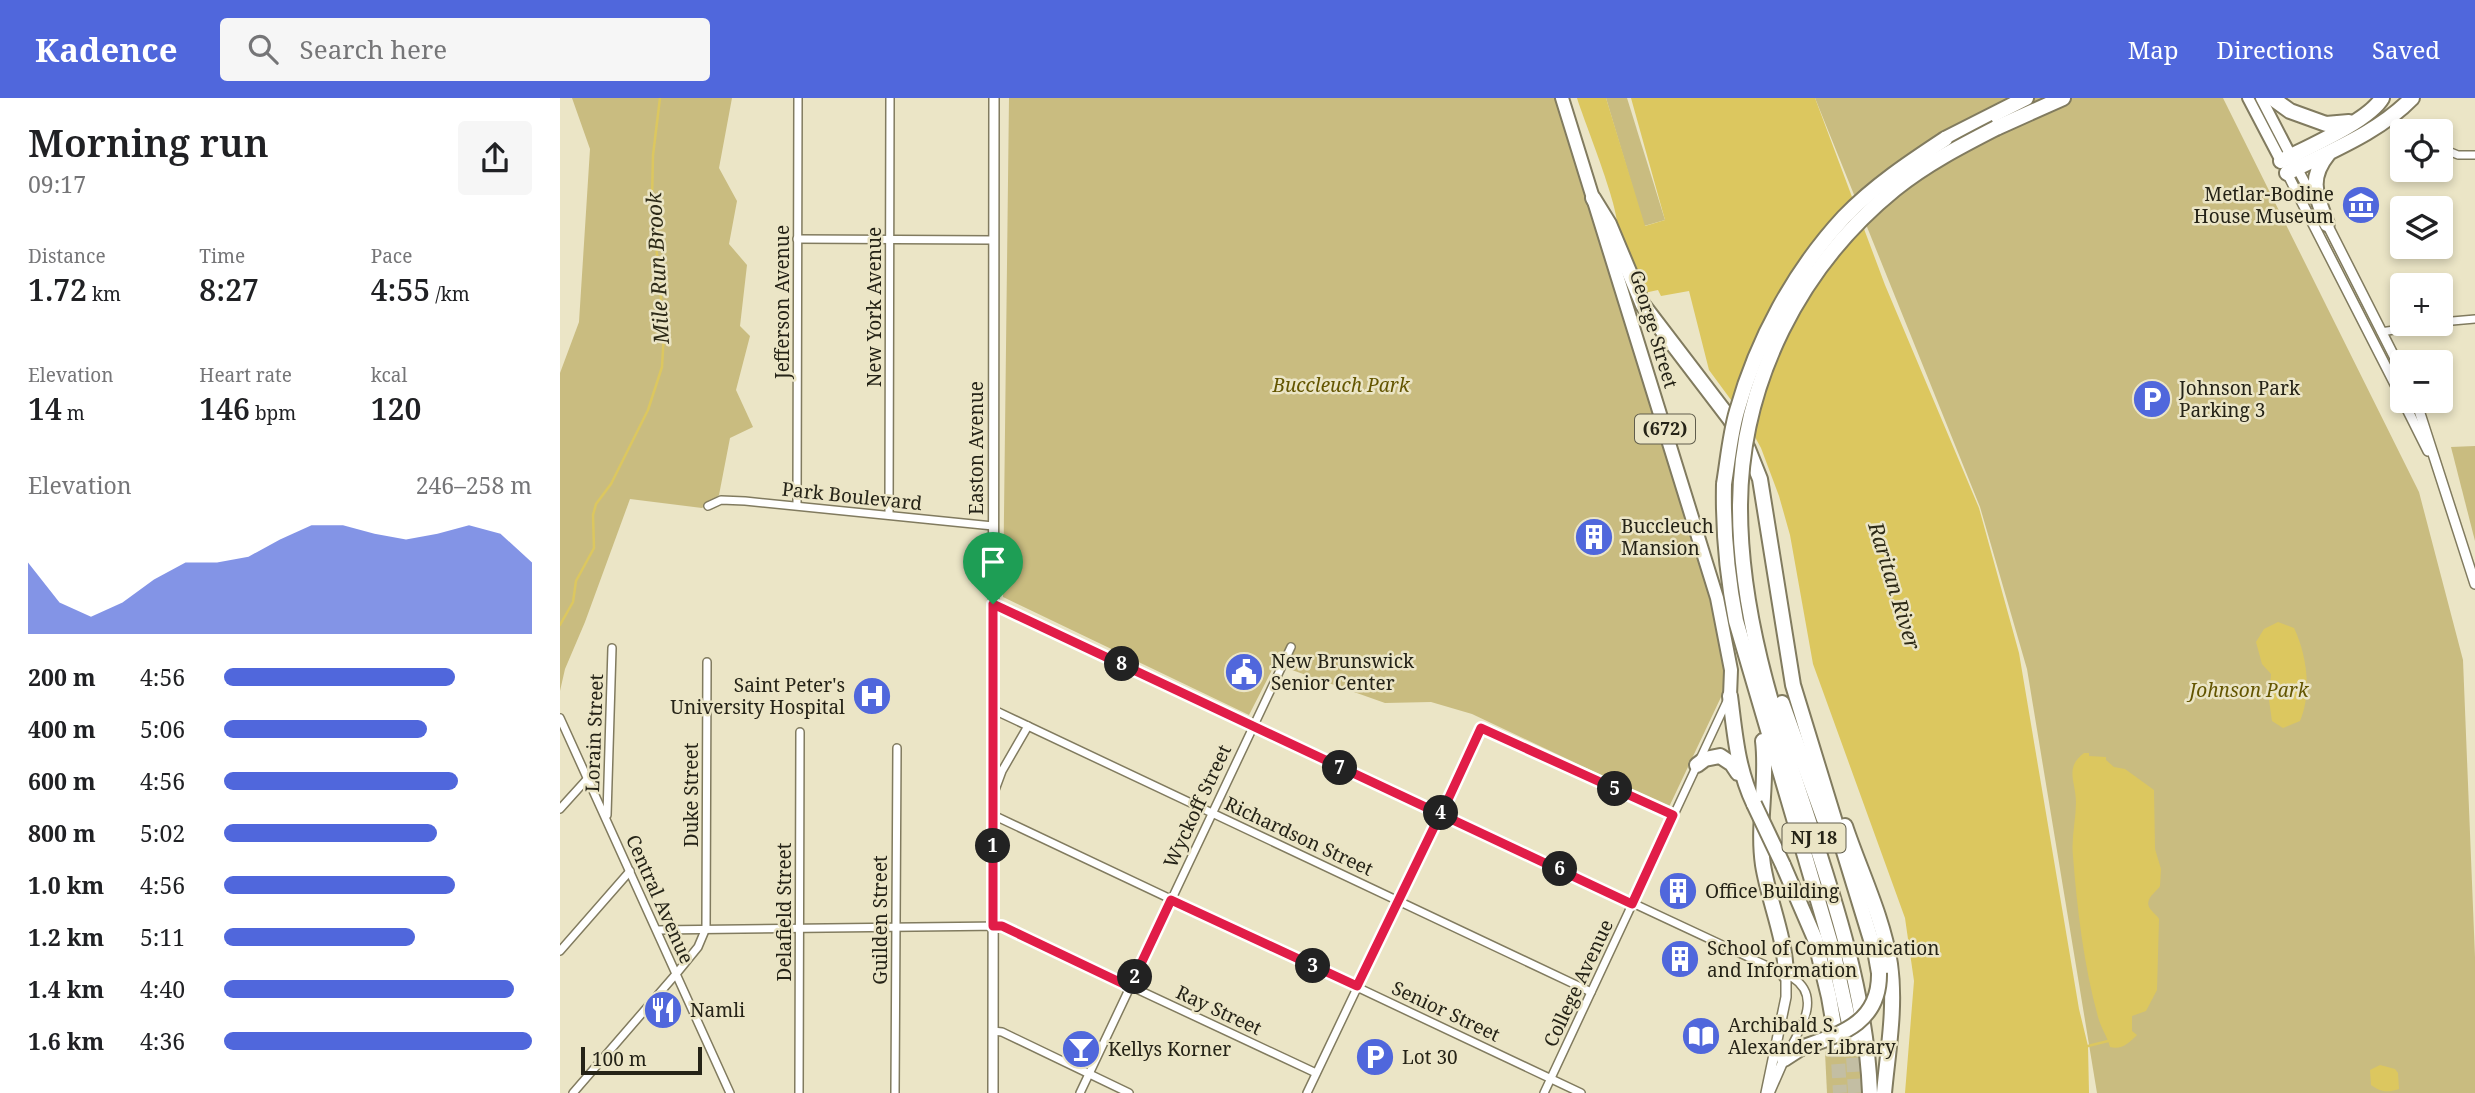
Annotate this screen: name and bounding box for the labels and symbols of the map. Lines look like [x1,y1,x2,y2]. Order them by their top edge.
place label: Metlar-Bodine House Museum [2194,181,2334,229]
museum icon: Metlar-Bodine House Museum [2340,184,2382,226]
water label: Mile Run Brook [639,190,675,346]
street label: Jefferson Avenue [769,225,795,380]
street label: New York Avenue [861,227,887,387]
street label: George Street [1624,267,1684,391]
park label: Buccleuch Park [1272,372,1411,398]
place label: Johnson Park Parking 3 [2178,375,2301,423]
parking icon: Johnson Park Parking 3 [2131,378,2173,420]
street label: Easton Avenue [963,381,989,515]
road number: (672) [1635,414,1695,444]
street label: Park Boulevard [781,476,924,516]
place label: Buccleuch Mansion [1621,513,1714,561]
building icon: Buccleuch Mansion [1573,516,1615,558]
water label: Raritan River [1862,518,1928,653]
pin [963,532,1023,604]
pin: 8 [1104,646,1140,682]
place label: New Brunswick Senior Center [1271,648,1415,696]
public building icon: New Brunswick Senior Center [1223,651,1265,693]
place label: Saint Peter's University Hospital [670,672,845,720]
street label: Lorain Street [579,673,609,793]
hospital icon: Saint Peter's University Hospital [851,675,893,717]
park label: Johnson Park [2187,677,2310,703]
street label: Wyckoff Street [1157,740,1237,872]
street label: Duke Street [678,742,704,847]
pin: 7 [1322,750,1358,786]
pin: 5 [1598,772,1632,806]
street label: Richardson Street [1221,790,1378,882]
pin: 4 [1424,796,1458,830]
road number: NJ 18 [1782,824,1846,852]
pin: 1 [976,828,1010,864]
street label: Central Avenue [620,830,700,968]
street label: Delafield Street [771,842,797,981]
pin: 6 [1542,852,1578,886]
street label: Guilden Street [867,855,893,985]
building icon: Office Building [1657,870,1699,912]
place label: Office Building [1705,878,1839,904]
street label: College Avenue [1537,915,1619,1051]
place label: School of Communication and Information [1707,935,1939,983]
building icon: School of Communication and Information [1659,938,1701,980]
pin: 3 [1296,948,1330,984]
pin: 2 [1118,960,1152,994]
street label: Senior Street [1388,975,1505,1048]
street label: Ray Street [1172,979,1266,1041]
restaurant icon: Namli [642,989,684,1031]
place label: Namli [690,997,745,1023]
place label: Archibald S. Alexander Library [1728,1012,1896,1060]
library icon: Archibald S. Alexander Library [1680,1015,1722,1057]
bar icon: Kellys Korner [1060,1028,1102,1070]
place label: Kellys Korner [1108,1036,1231,1062]
parking icon: Lot 30 [1354,1036,1396,1078]
scale bar [581,1044,702,1076]
place label: Lot 30 [1402,1044,1458,1070]

